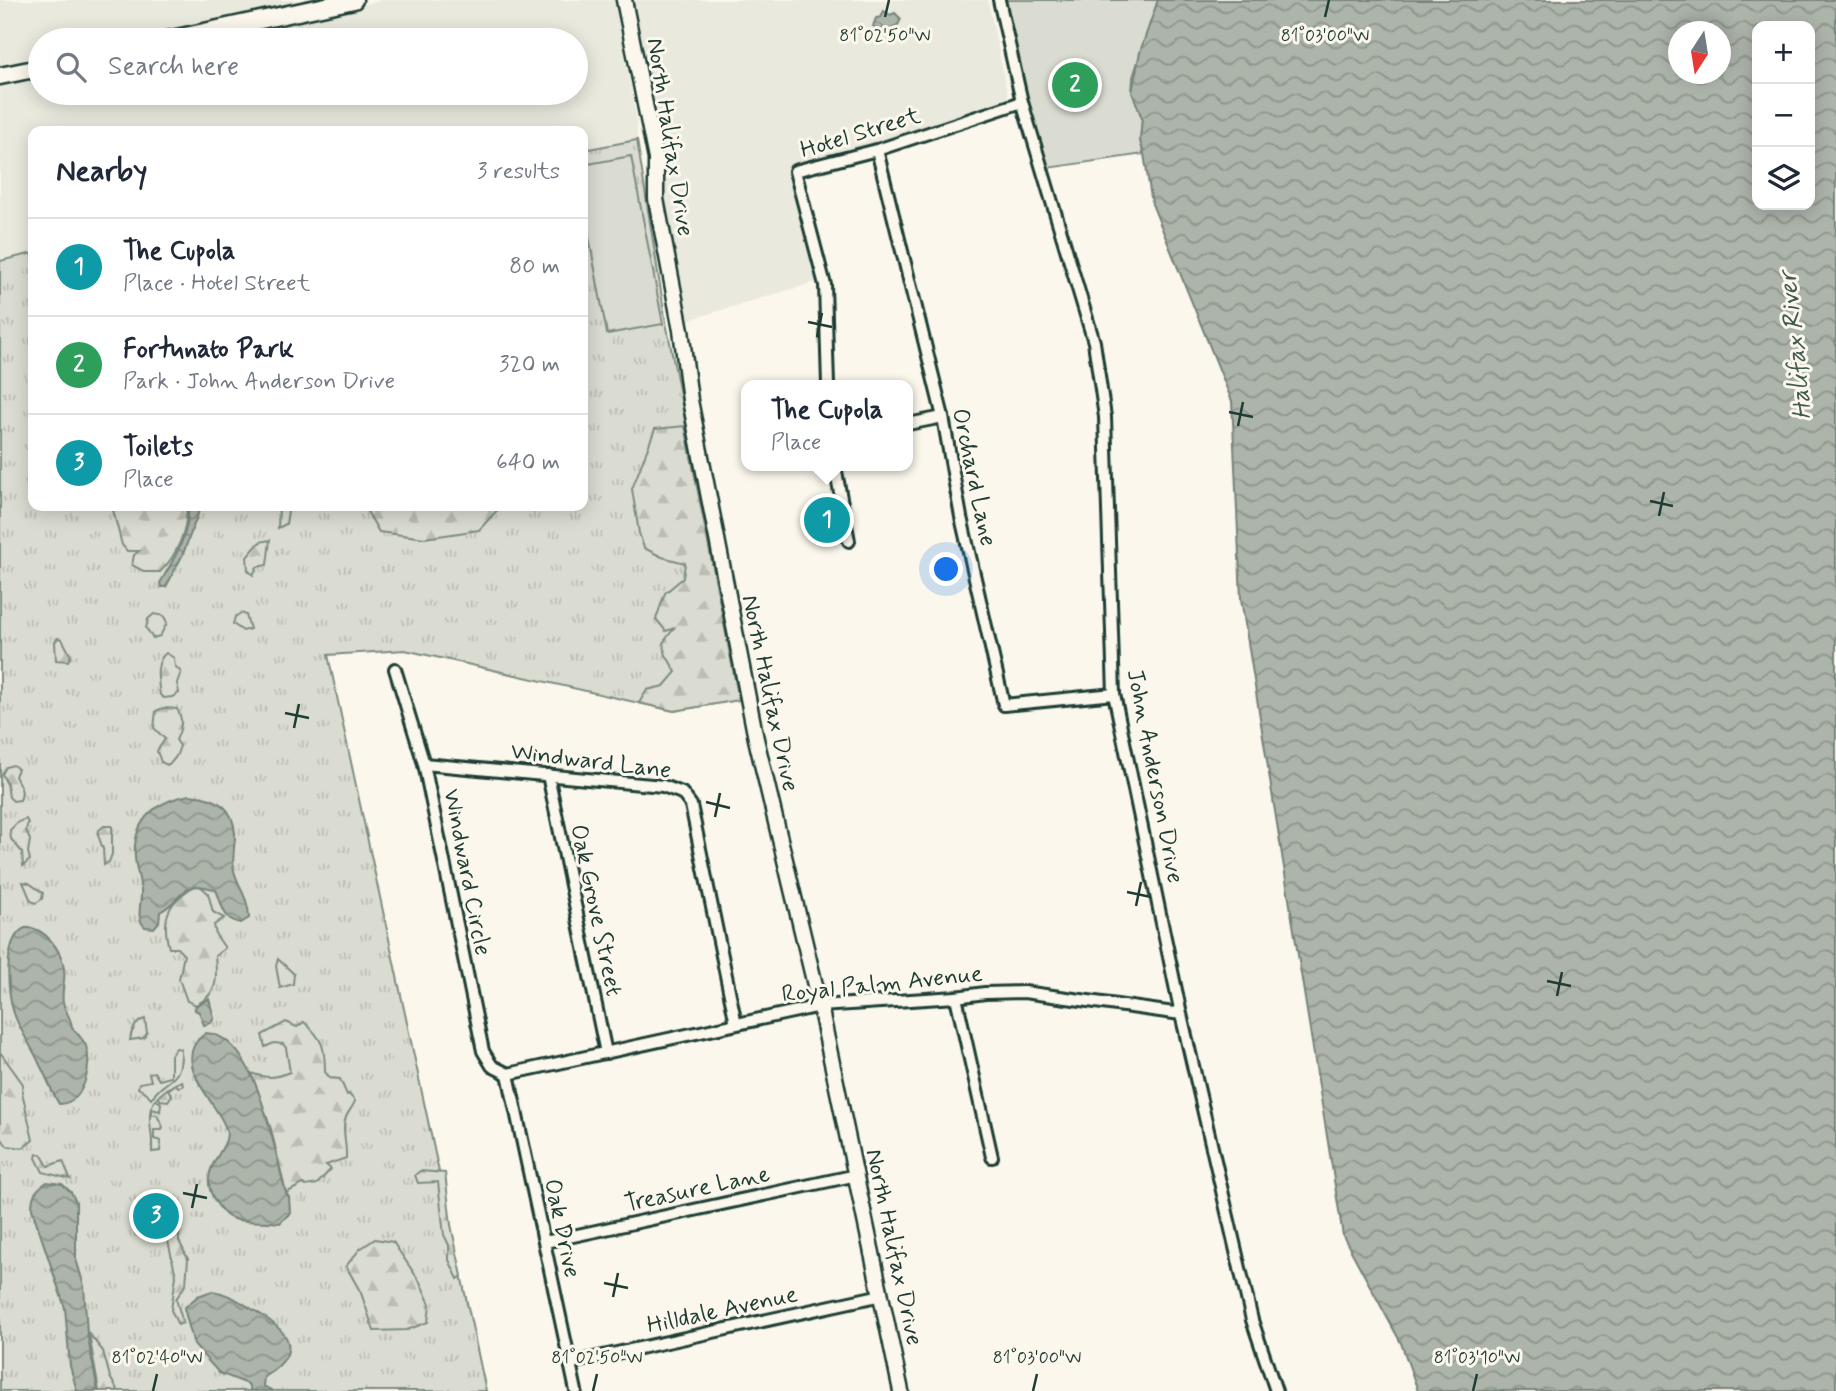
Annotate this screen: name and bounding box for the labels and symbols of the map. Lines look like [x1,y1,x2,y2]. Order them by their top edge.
north arrow [1668,21,1731,84]
text: 81°02'50"W [839,24,931,48]
text: 81°03'00"W [1281,24,1369,48]
street label: North Halifax Drive [639,36,700,239]
pin: 2 [1052,59,1098,111]
street label: Hotel Street [797,100,924,166]
water label: Halifax River [1771,267,1821,422]
street label: Orchard Lane [944,406,1003,549]
pin: 1 [804,494,850,546]
your location [929,552,963,586]
street label: North Halifax Drive [734,592,806,795]
street label: John Anderson Drive [1119,666,1191,886]
street label: Windward Lane [509,736,673,787]
street label: Windward Circle [435,786,498,958]
street label: Oak Grove Street [562,821,629,999]
street label: Royal Palm Avenue [780,959,984,1010]
street label: North Halifax Drive [858,1146,930,1349]
street label: Treasure Lane [622,1159,773,1220]
street label: Oak Drive [536,1176,587,1281]
pin: 3 [133,1190,179,1242]
street label: Hilldale Avenue [644,1279,801,1342]
text: 81°02'40"W [111,1346,203,1370]
text: 81°02'50"W [551,1346,643,1370]
text: 81°03'00"W [993,1346,1081,1370]
text: 81°03'10"W [1434,1346,1520,1370]

